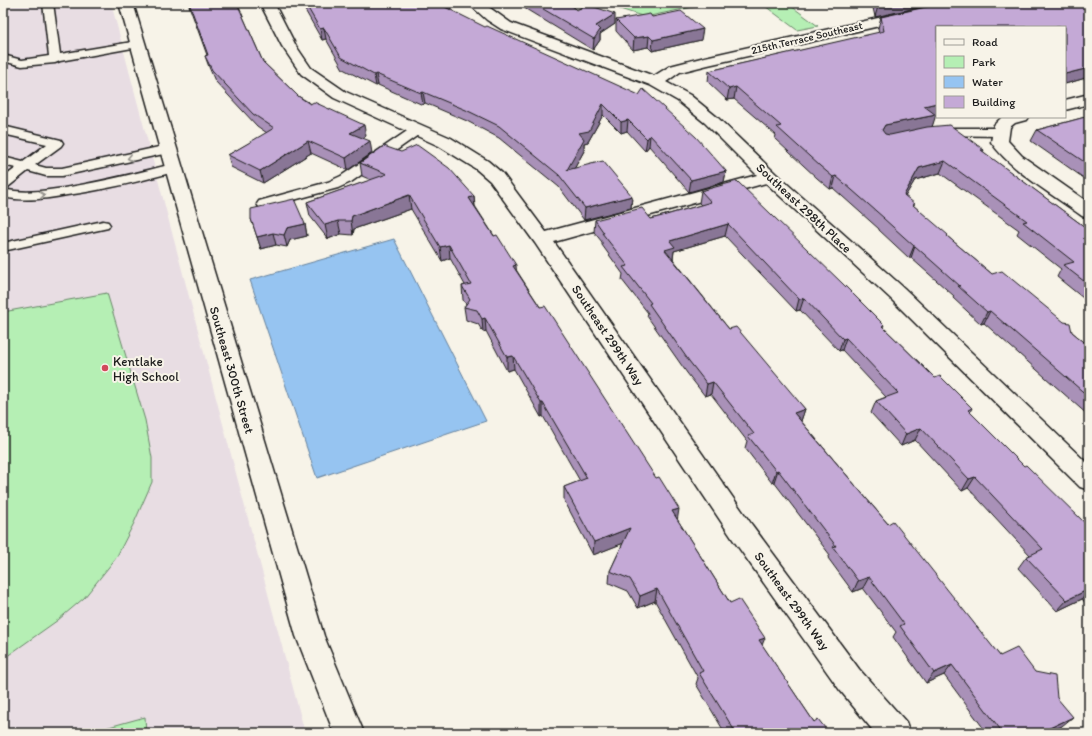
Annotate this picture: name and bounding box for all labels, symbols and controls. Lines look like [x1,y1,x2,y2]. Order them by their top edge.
street label: 215th Terrace Southeast [750,19,864,57]
legend [936,26,1066,118]
text: Road [972,35,998,49]
text: Park [972,55,996,69]
text: Water [972,75,1003,89]
text: Building [972,95,1016,109]
one-way arrow [127,153,133,161]
street label: Southeast 298th Place [753,160,855,256]
one-way arrow [39,191,45,200]
street label: Southeast 299th Way [569,282,647,388]
street label: Southeast 300th Street [207,305,257,435]
place label: Kentlake High School [113,354,179,384]
marker: Kentlake High School [100,363,110,373]
street label: Southeast 299th Way [751,549,833,653]

